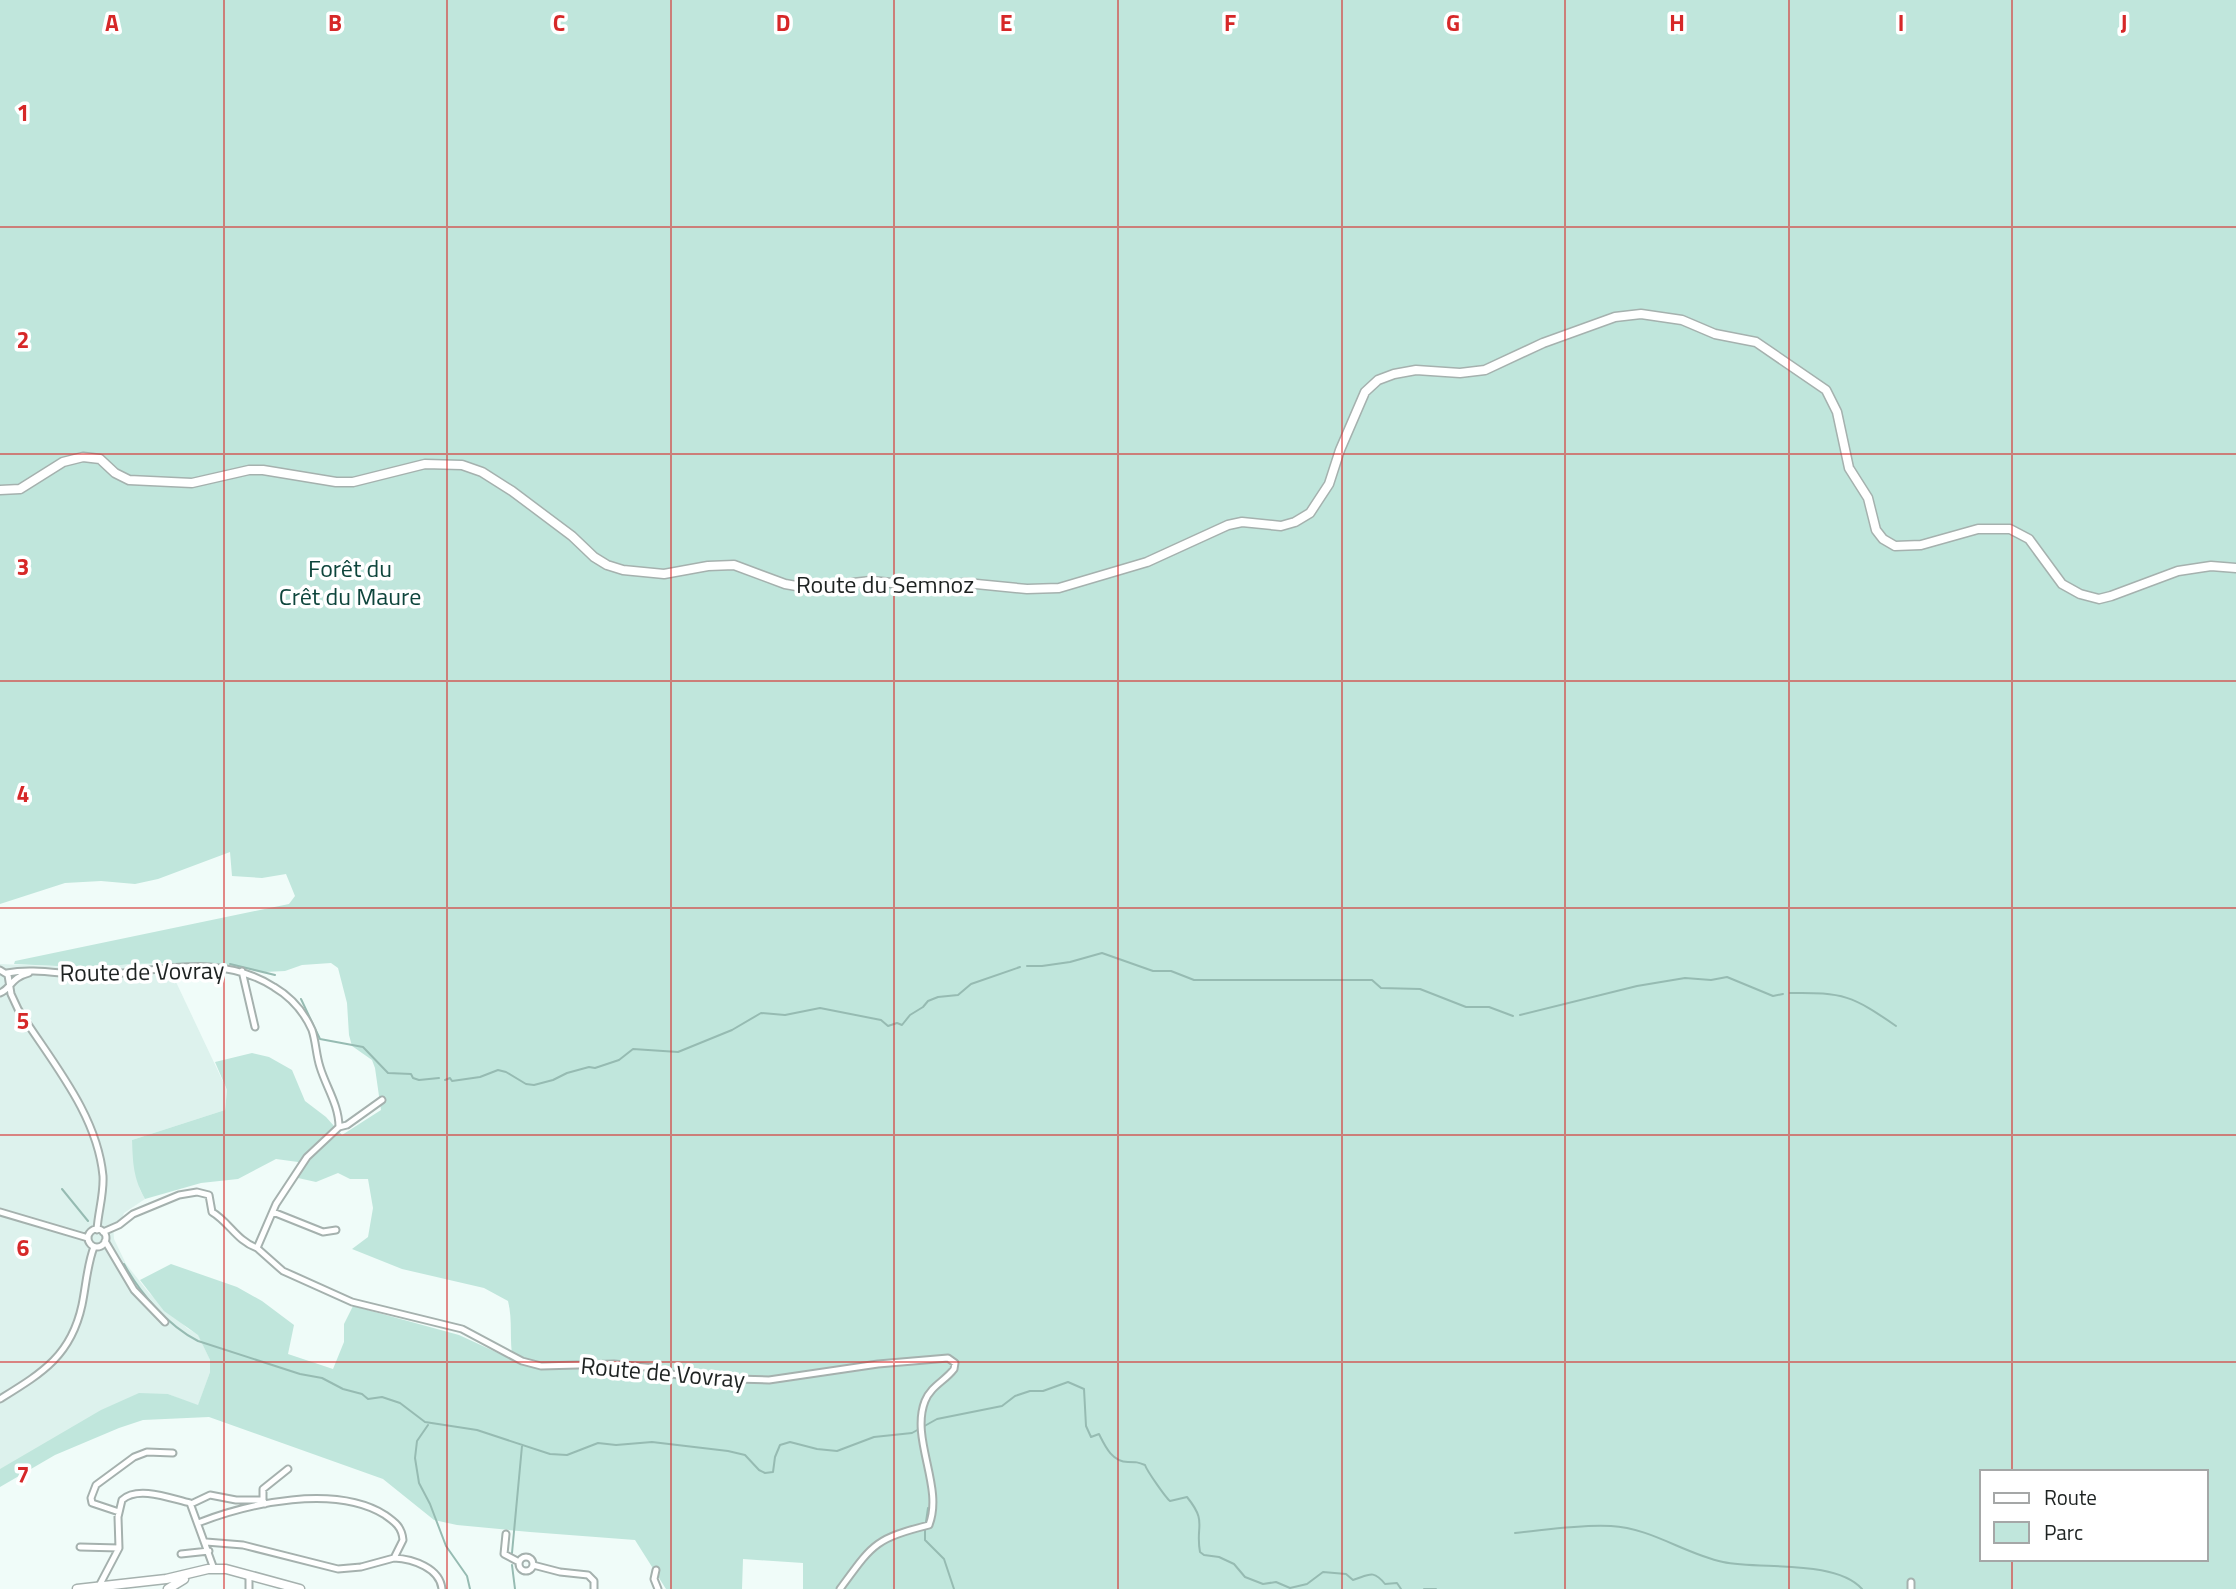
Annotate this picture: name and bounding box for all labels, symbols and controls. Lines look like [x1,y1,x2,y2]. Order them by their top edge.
text: A [105,5,119,40]
text: B [328,5,342,40]
text: C [553,5,565,40]
text: D [776,5,790,40]
text: E [1000,5,1012,40]
text: F [1224,5,1236,40]
text: G [1446,5,1460,40]
text: H [1669,5,1685,40]
text: I [1898,5,1904,40]
text: J [2121,5,2127,40]
text: 1 [17,95,29,130]
text: 2 [17,322,29,357]
text: 3 [17,549,29,584]
park label: Forêt du Crêt du Maure [279,550,421,614]
street label: Route du Semnoz [796,566,974,602]
text: 4 [17,776,29,811]
street label: Route de Vovray [59,952,225,990]
text: 5 [17,1003,29,1038]
text: 6 [17,1230,30,1265]
street label: Route de Vovray [579,1347,747,1397]
text: 7 [17,1457,29,1492]
legend [1980,1470,2208,1561]
text: Route [2044,1481,2097,1513]
text: Parc [2044,1516,2083,1548]

